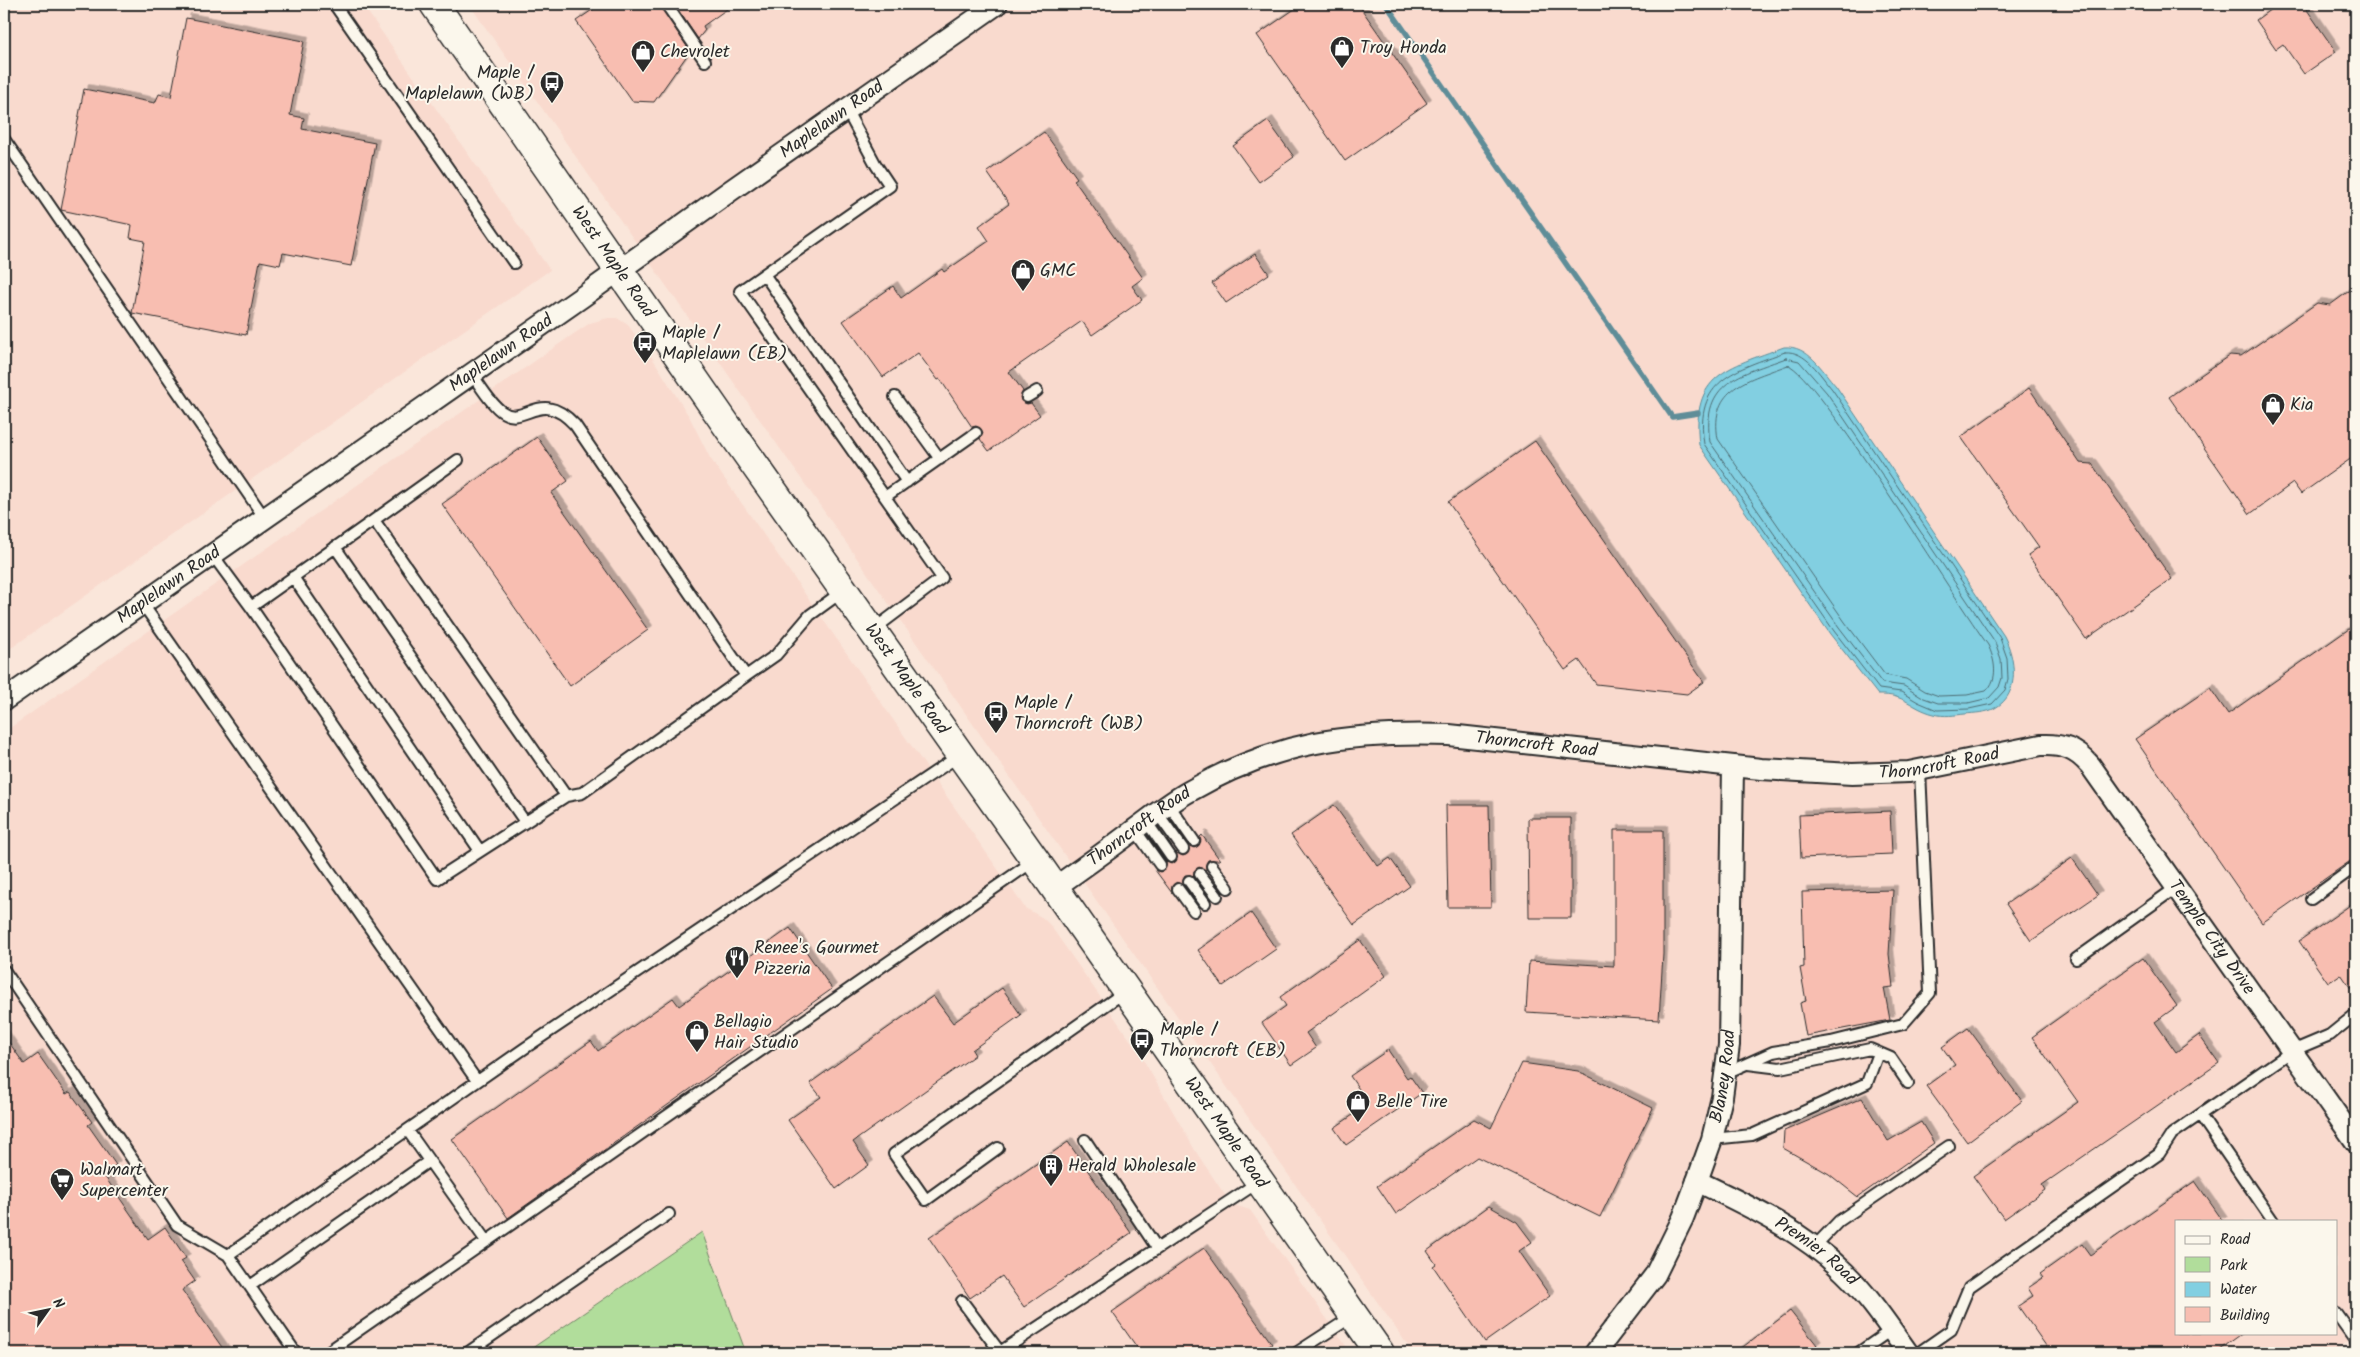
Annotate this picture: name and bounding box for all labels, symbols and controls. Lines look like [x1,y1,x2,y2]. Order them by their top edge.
place label: Troy Honda [1360,34,1447,63]
shop icon: Troy Honda [1329,35,1355,69]
place label: Chevrolet [660,38,731,67]
shop icon: Chevrolet [630,39,656,73]
place label: Maple / Maplelawn (WB) [405,59,536,109]
bus stop icon: Maple / Maplelawn (WB) [539,70,565,104]
street label: Maplelawn Road [774,72,891,166]
street label: West Maple Road [564,200,663,325]
place label: GMC [1040,257,1076,286]
shop icon: GMC [1010,258,1036,292]
street label: Maplelawn Road [443,306,560,400]
place label: Maple / Maplelawn (EB) [662,319,787,369]
bus stop icon: Maple / Maplelawn (EB) [632,330,658,364]
place label: Kia [2290,391,2313,420]
shop icon: Kia [2260,392,2286,426]
street label: Maplelawn Road [111,538,228,632]
street label: West Maple Road [857,617,957,742]
place label: Maple / Thorncroft (WB) [1014,689,1143,739]
bus stop icon: Maple / Thorncroft (WB) [983,700,1009,734]
street label: Thorncroft Road [1474,723,1600,766]
street label: Thorncroft Road [1878,739,2003,788]
street label: Thorncroft Road [1081,778,1197,874]
street label: Temple City Drive [2161,874,2263,1001]
place label: Renee's Gourmet Pizzeria [754,934,880,984]
restaurant icon: Renee's Gourmet Pizzeria [724,945,750,979]
place label: Bellagio Hair Studio [714,1008,799,1058]
place label: Maple / Thorncroft (EB) [1160,1016,1286,1066]
shop icon: Bellagio Hair Studio [684,1019,710,1053]
bus stop icon: Maple / Thorncroft (EB) [1129,1027,1155,1061]
street label: Blaney Road [1702,1029,1744,1126]
street label: West Maple Road [1176,1071,1276,1196]
place label: Belle Tire [1376,1088,1448,1117]
shop icon: Belle Tire [1345,1089,1371,1123]
place label: Herald Wholesale [1068,1152,1196,1181]
building icon: Herald Wholesale [1038,1153,1064,1187]
place label: Walmart Supercenter [80,1156,169,1206]
supermarket icon: Walmart Supercenter [49,1167,75,1201]
street label: Premier Road [1769,1209,1866,1294]
legend [2175,1220,2338,1334]
text: Road [2220,1228,2251,1252]
text: Park [2220,1254,2248,1278]
text: Water [2220,1278,2257,1302]
north arrow [22,1284,72,1334]
text: N [46,1294,70,1313]
text: Building [2220,1304,2270,1328]

